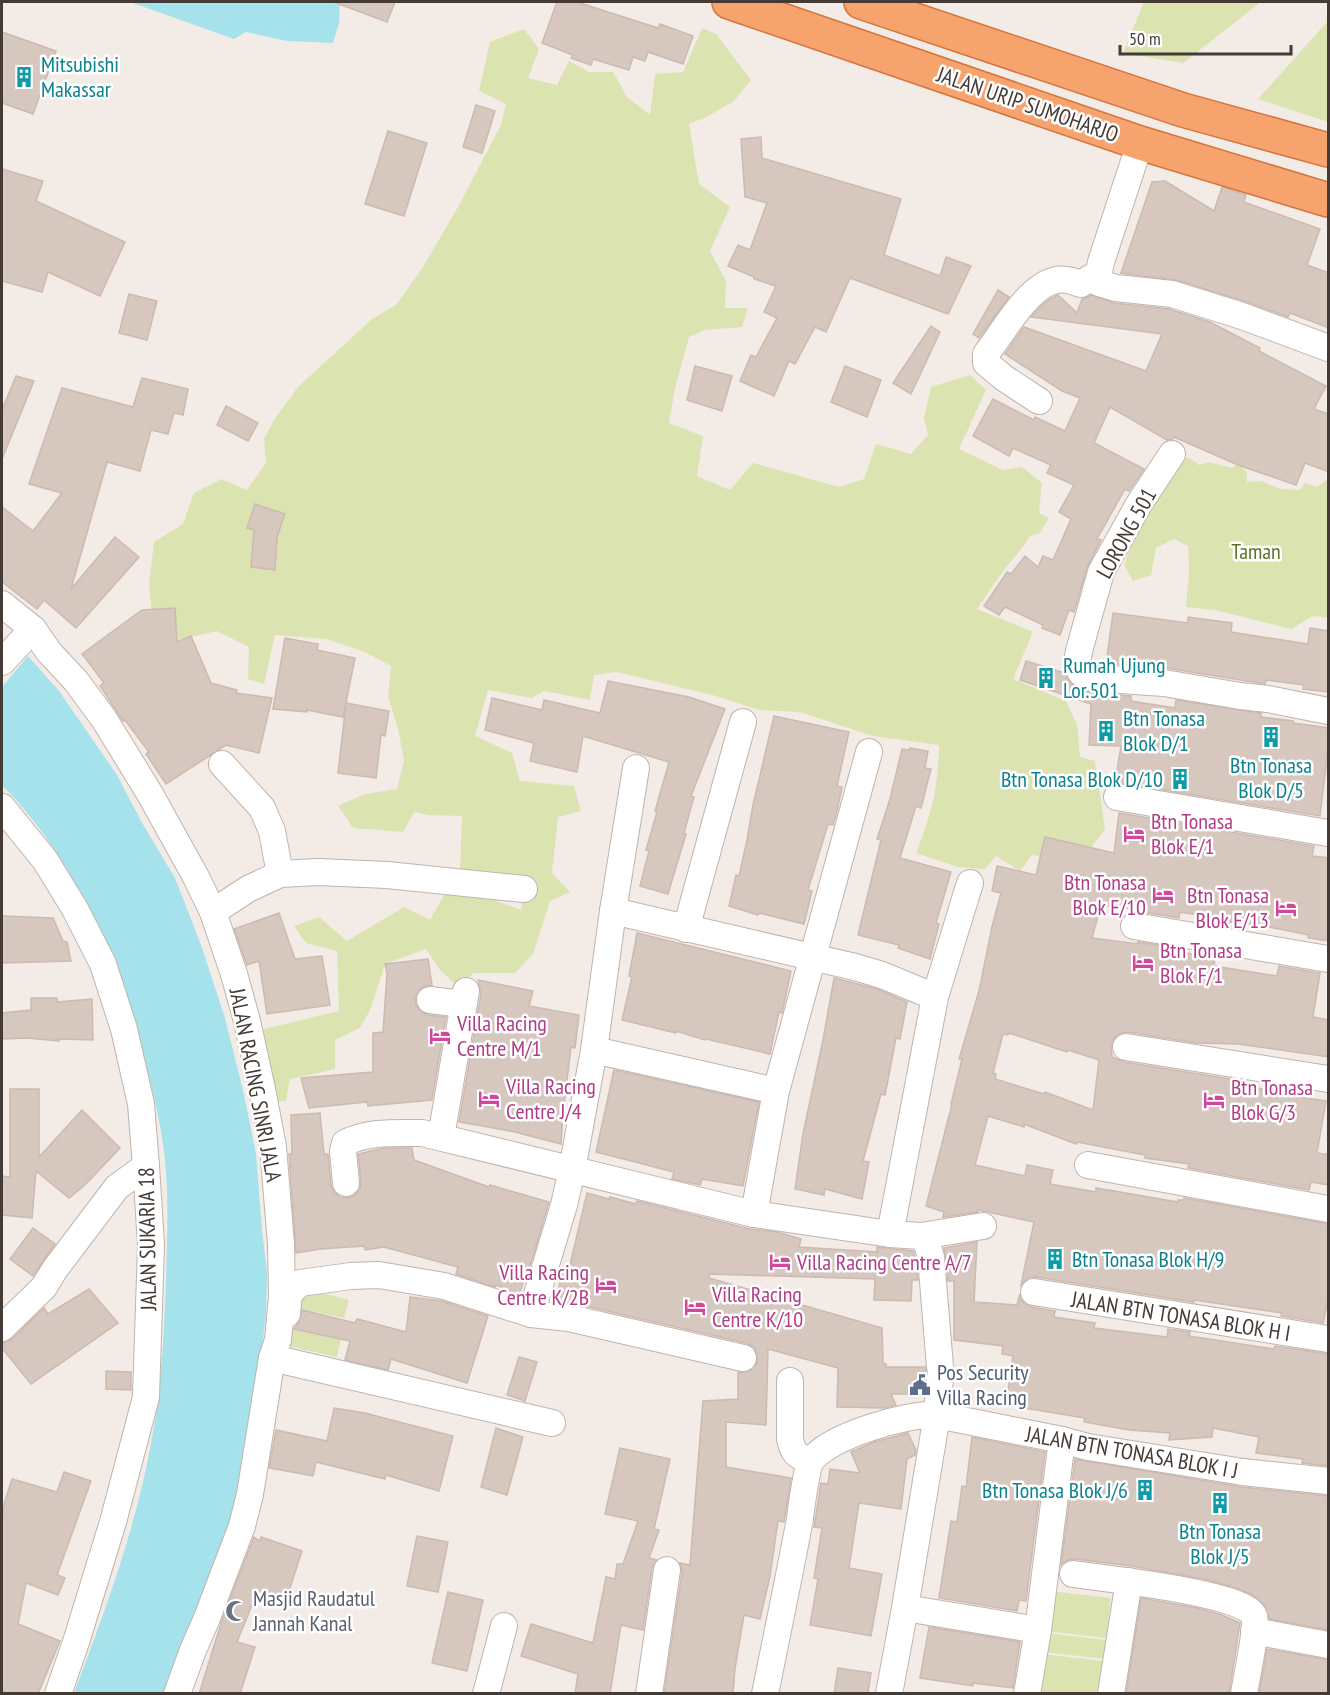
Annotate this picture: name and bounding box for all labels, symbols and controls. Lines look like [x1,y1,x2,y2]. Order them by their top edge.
scale bar [1120,18,1291,56]
text: 50 m [1129,27,1161,50]
place label: Mitsubishi Makassar [41,50,119,103]
street label: JALAN URIP SUMOHARJO [933,60,1122,148]
building icon: Mitsubishi Makassar [12,65,36,89]
street label: LORONG 501 [1090,483,1162,583]
park label: Taman [1231,537,1281,565]
place label: Rumah Ujung Lor.501 [1063,651,1165,704]
building icon: Rumah Ujung Lor.501 [1034,666,1058,690]
place label: Btn Tonasa Blok D/1 [1123,704,1205,757]
building icon: Btn Tonasa Blok D/1 [1094,719,1118,743]
building icon: Btn Tonasa Blok D/5 [1259,725,1283,749]
place label: Btn Tonasa Blok D/5 [1230,751,1312,804]
place label: Btn Tonasa Blok D/10 [1001,765,1163,793]
building icon: Btn Tonasa Blok D/10 [1168,767,1192,791]
place label: Btn Tonasa Blok E/1 [1151,807,1233,860]
hotel icon: Btn Tonasa Blok E/1 [1122,822,1146,846]
place label: Btn Tonasa Blok E/10 [1064,868,1146,921]
place label: Btn Tonasa Blok E/13 [1187,881,1269,934]
hotel icon: Btn Tonasa Blok E/10 [1151,883,1175,907]
hotel icon: Btn Tonasa Blok E/13 [1274,896,1298,920]
place label: Btn Tonasa Blok F/1 [1160,936,1242,989]
hotel icon: Btn Tonasa Blok F/1 [1131,951,1155,975]
street label: JALAN RACING SINRI JALA [223,985,289,1185]
place label: Villa Racing Centre M/1 [456,1009,547,1062]
hotel icon: Villa Racing Centre M/1 [428,1024,452,1048]
place label: Villa Racing Centre J/4 [505,1072,596,1125]
place label: Btn Tonasa Blok G/3 [1231,1073,1313,1126]
hotel icon: Villa Racing Centre J/4 [477,1087,501,1111]
hotel icon: Btn Tonasa Blok G/3 [1202,1088,1226,1112]
street label: JALAN SUKARIA 18 [132,1167,162,1312]
place label: Btn Tonasa Blok H/9 [1072,1245,1224,1273]
building icon: Btn Tonasa Blok H/9 [1043,1247,1067,1271]
place label: Villa Racing Centre A/7 [796,1248,972,1276]
hotel icon: Villa Racing Centre A/7 [768,1250,792,1274]
place label: Villa Racing Centre K/2B [497,1258,589,1311]
hotel icon: Villa Racing Centre K/2B [594,1273,618,1297]
place label: Villa Racing Centre K/10 [711,1280,803,1333]
street label: JALAN BTN TONASA BLOK H I [1068,1285,1293,1347]
hotel icon: Villa Racing Centre K/10 [683,1295,707,1319]
place label: Pos Security Villa Racing [936,1358,1029,1411]
public building icon: Pos Security Villa Racing [908,1373,932,1397]
street label: JALAN BTN TONASA BLOK I J [1023,1419,1240,1484]
place label: Btn Tonasa Blok J/6 [982,1476,1128,1504]
building icon: Btn Tonasa Blok J/6 [1133,1478,1157,1502]
building icon: Btn Tonasa Blok J/5 [1208,1491,1232,1515]
place label: Btn Tonasa Blok J/5 [1179,1517,1261,1570]
place label: Masjid Raudatul Jannah Kanal [252,1584,376,1637]
mosque icon: Masjid Raudatul Jannah Kanal [224,1599,248,1623]

